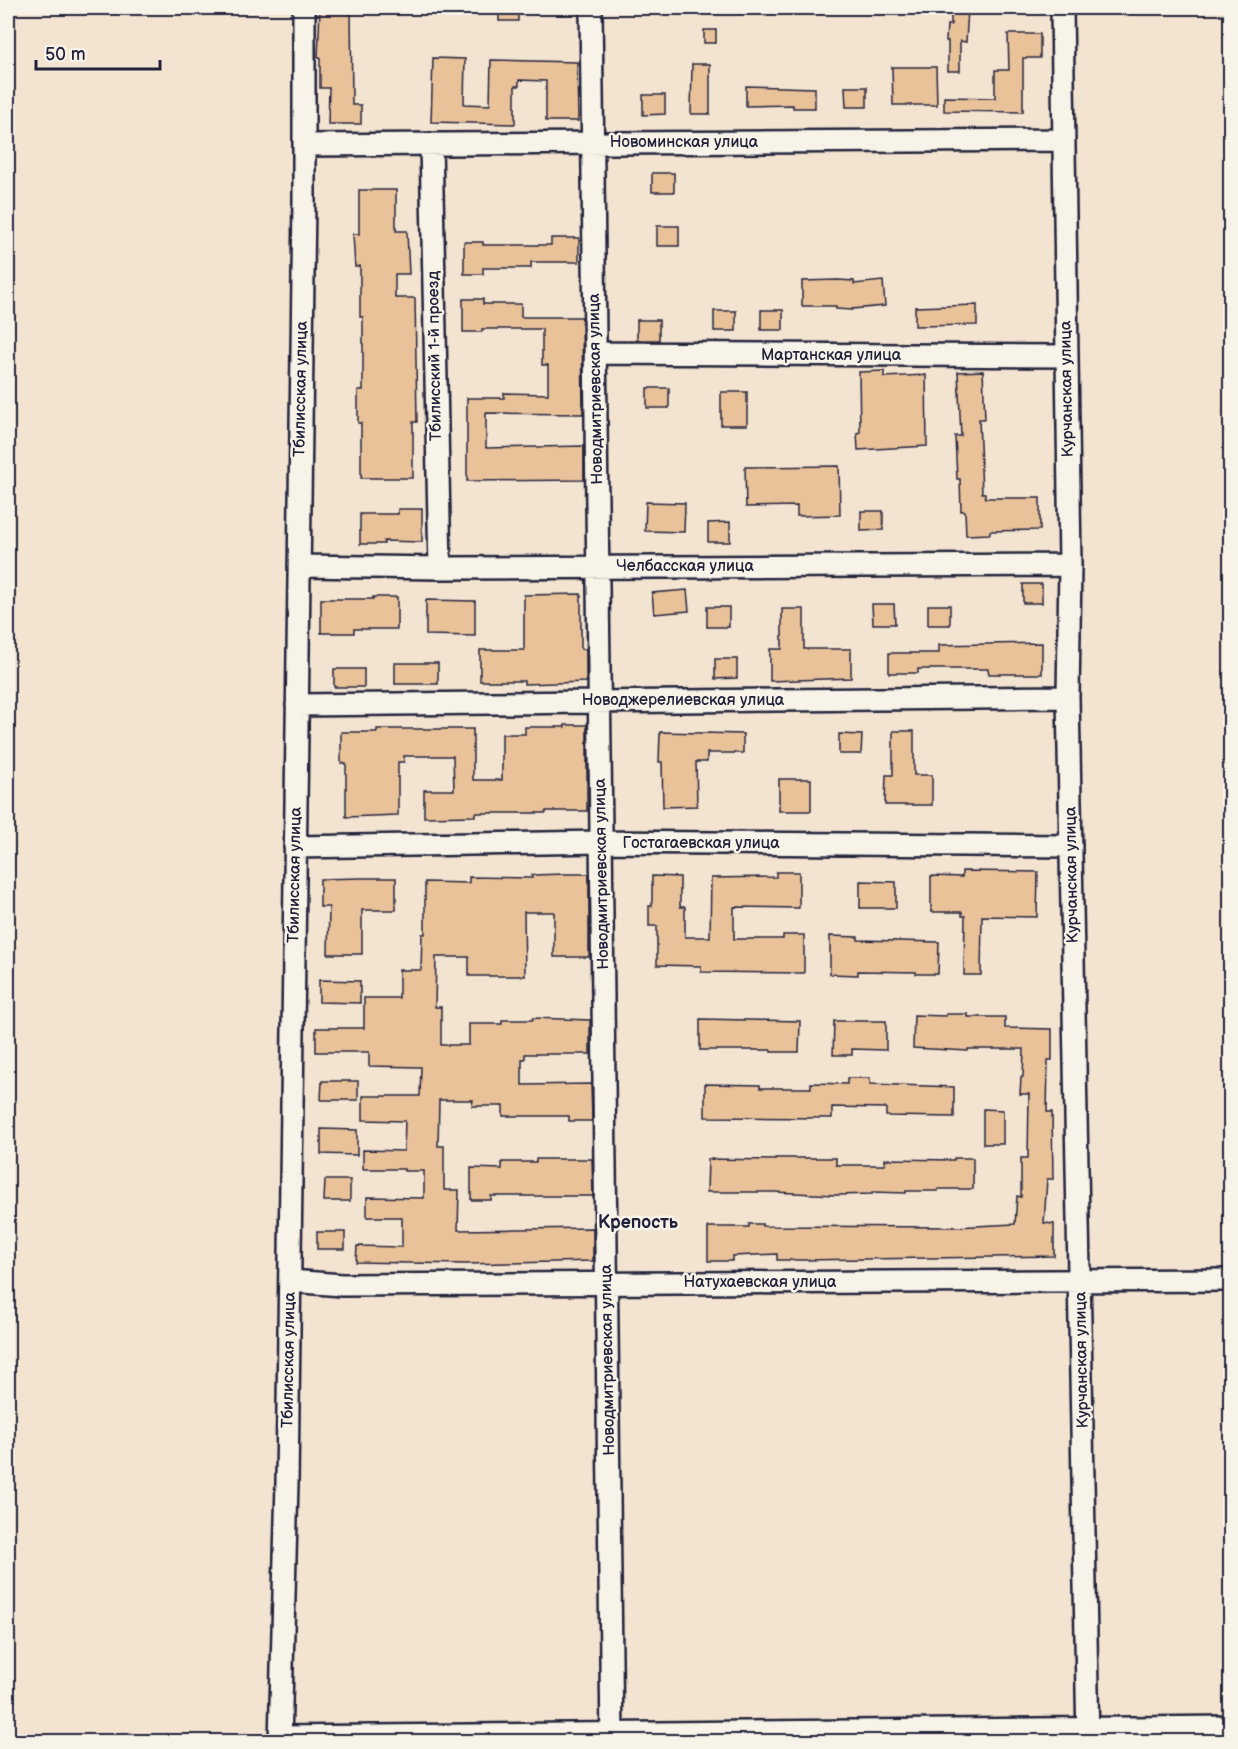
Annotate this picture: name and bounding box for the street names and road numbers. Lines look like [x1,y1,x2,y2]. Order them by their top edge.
street label: Новоминская улица [610,133,759,152]
street label: Тбилисский 1-й проезд [424,271,446,441]
street label: Новодмитриевская улица [585,293,607,485]
street label: Тбилисская улица [290,320,312,457]
street label: Курчанская улица [1056,320,1078,457]
street label: Мартанская улица [761,346,902,365]
street label: Челбасская улица [616,557,754,576]
street label: Новоджерелиевская улица [582,691,785,710]
street label: Новодмитриевская улица [591,778,613,970]
street label: Тбилисская улица [284,806,306,943]
street label: Курчанская улица [1061,806,1083,943]
street label: Гостагаевская улица [622,834,780,853]
street label: Новодмитриевская улица [597,1264,619,1456]
street label: Натухаевская улица [684,1273,837,1292]
street label: Тбилисская улица [278,1291,300,1428]
street label: Курчанская улица [1071,1291,1093,1428]

